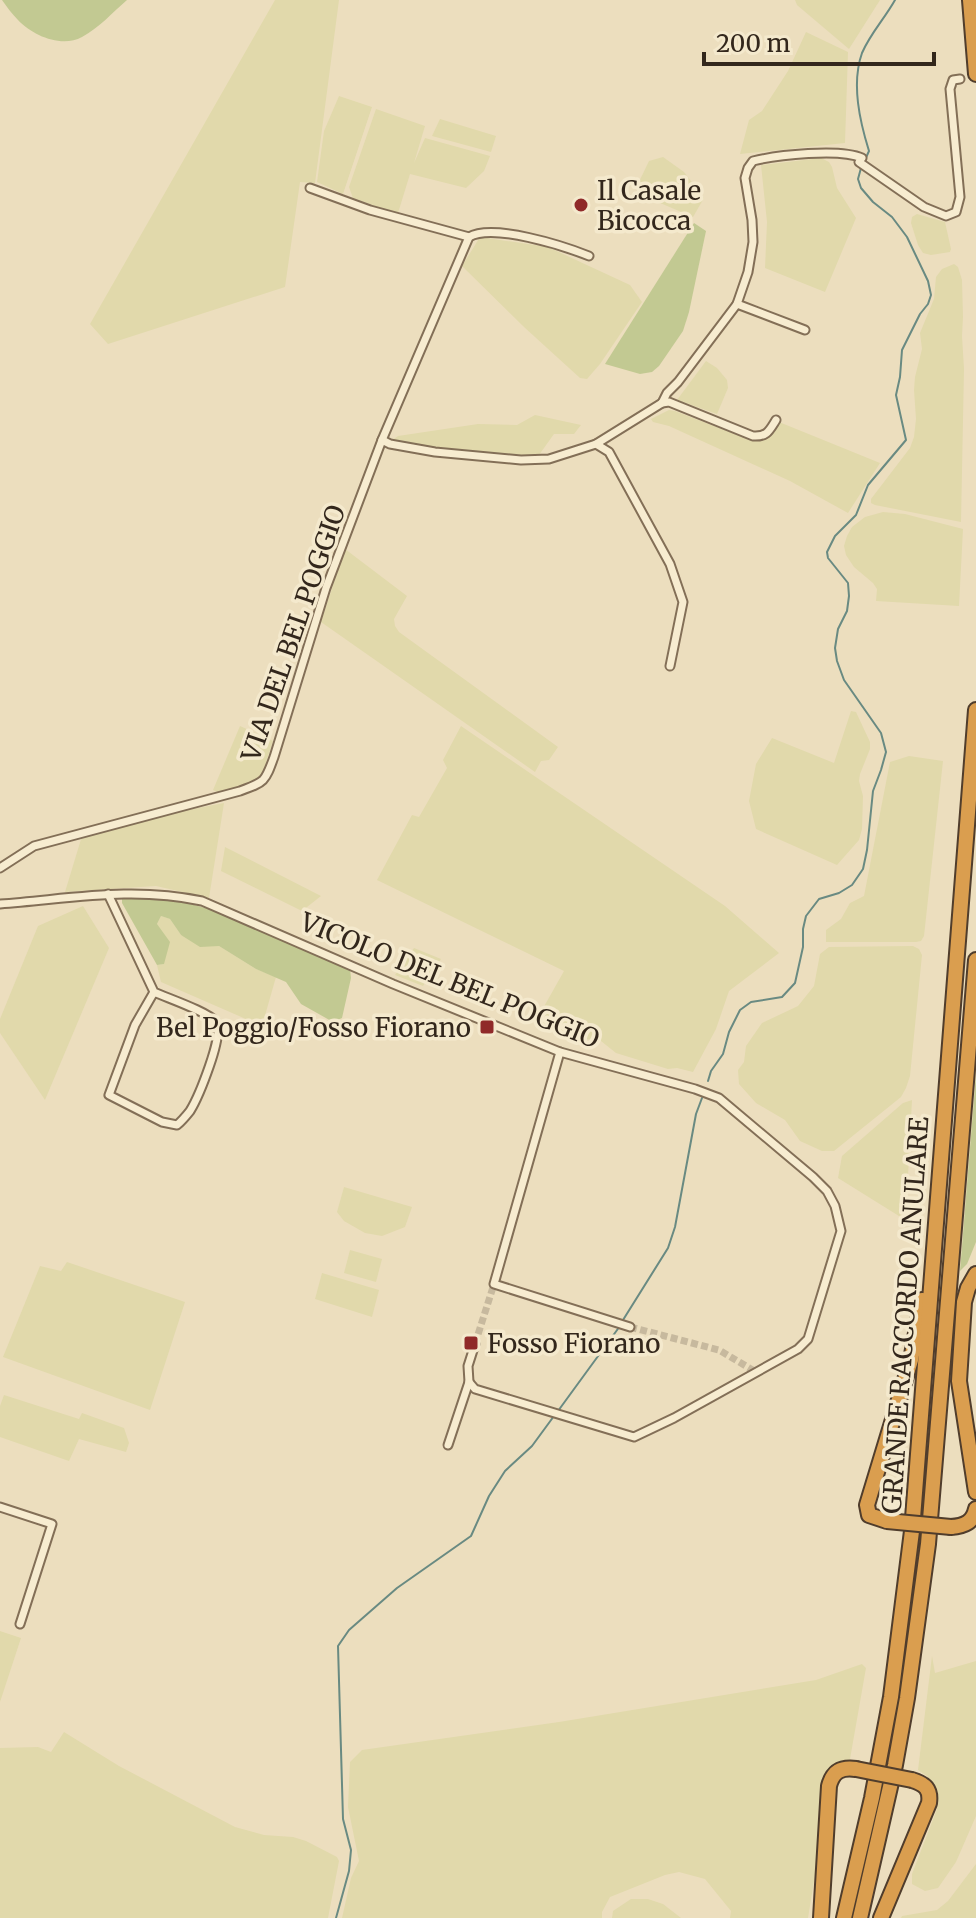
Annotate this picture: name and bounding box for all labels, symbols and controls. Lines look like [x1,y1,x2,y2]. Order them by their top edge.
scale bar [704,16,934,66]
text: 200 m [716,28,791,59]
place label: Il Casale Bicocca [597,174,701,237]
marker: Il Casale Bicocca [572,196,590,214]
street label: VIA DEL BEL POGGIO [233,501,352,766]
street label: VICOLO DEL BEL POGGIO [295,904,604,1055]
place label: Bel Poggio/Fosso Fiorano [156,1011,471,1044]
marker: Bel Poggio/Fosso Fiorano [478,1018,496,1036]
street label: GRANDE RACCORDO ANULARE [875,1115,935,1515]
place label: Fosso Fiorano [487,1327,660,1360]
marker: Fosso Fiorano [462,1334,480,1352]

